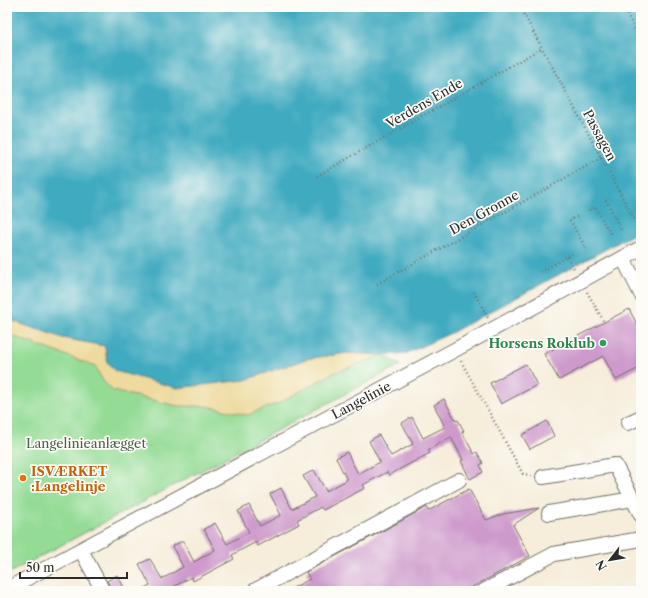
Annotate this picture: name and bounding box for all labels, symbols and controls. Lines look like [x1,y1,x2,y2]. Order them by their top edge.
street label: Verdens Ende [382,75,465,132]
street label: Passagen [580,107,620,163]
street label: Den Gronne [447,186,521,238]
place label: Horsens Roklub [488,335,595,351]
marker: Horsens Roklub [598,338,608,348]
street label: Langelinie [329,378,393,422]
park label: Langelinieanlægget [26,435,146,451]
place label: ISVÆRKET :Langelinje [31,463,108,494]
marker: ISVÆRKET :Langelinje [18,473,28,483]
north arrow [590,540,630,580]
scale bar [20,554,127,580]
text: N [593,557,610,573]
text: 50 m [26,560,55,575]

